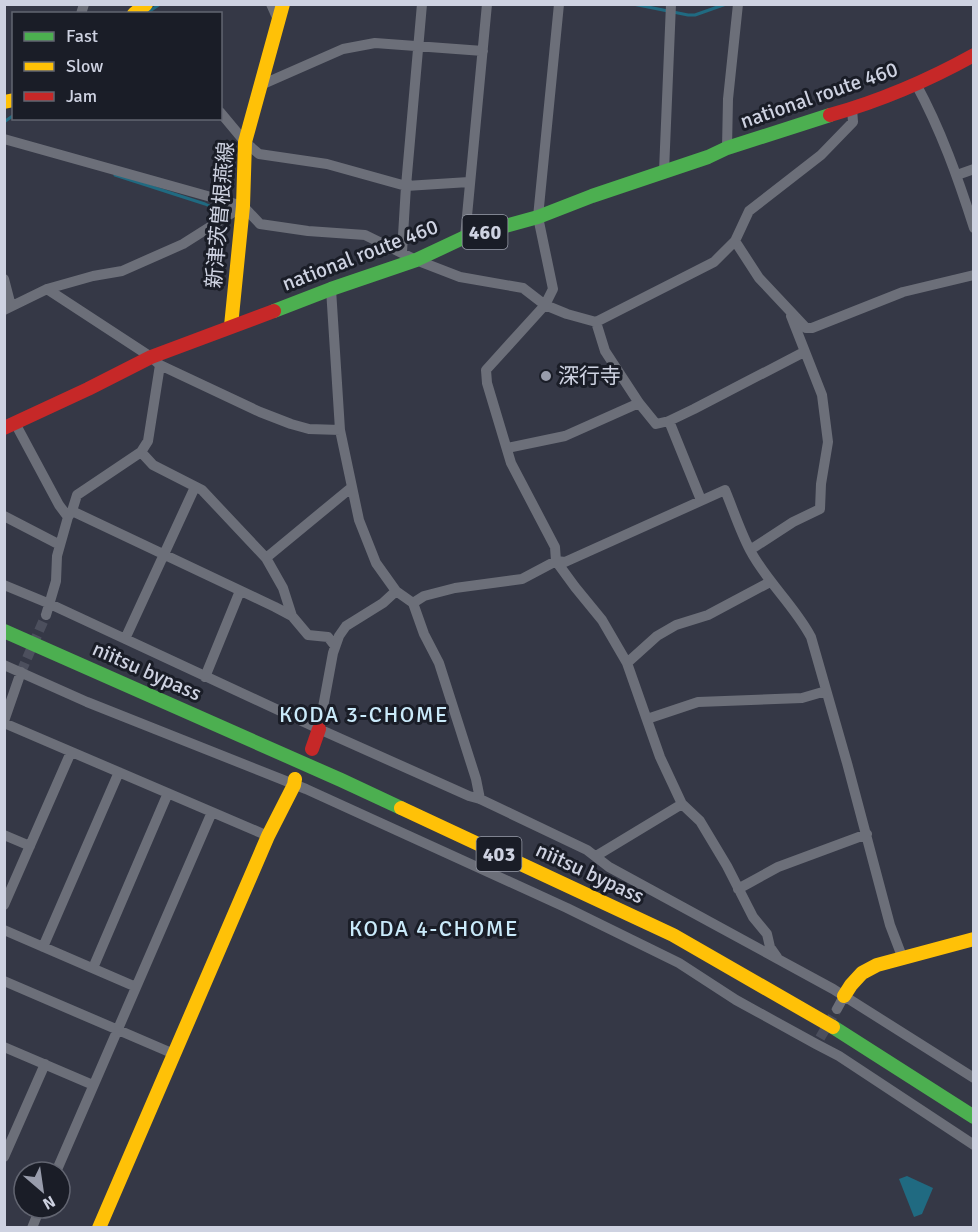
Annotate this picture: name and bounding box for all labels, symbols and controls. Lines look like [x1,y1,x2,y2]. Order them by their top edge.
legend [12,12,222,120]
text: Fast [66,25,98,47]
text: Slow [66,55,103,77]
street label: national route 460 [737,56,901,134]
text: Jam [66,85,97,107]
street label: 新津茨曽根燕線 [201,141,239,289]
street label: national route 460 [278,213,442,297]
road number: 460 [462,215,508,249]
place label: 深行寺 [558,363,621,389]
marker: 深行寺 [539,369,553,383]
street label: niitsu bypass [89,635,205,707]
district label: KODA 3-CHOME [279,701,449,728]
road number: 403 [476,837,522,871]
street label: niitsu bypass [532,837,648,909]
district label: KODA 4-CHOME [349,915,519,942]
north arrow [12,1160,72,1220]
text: N [39,1191,59,1214]

